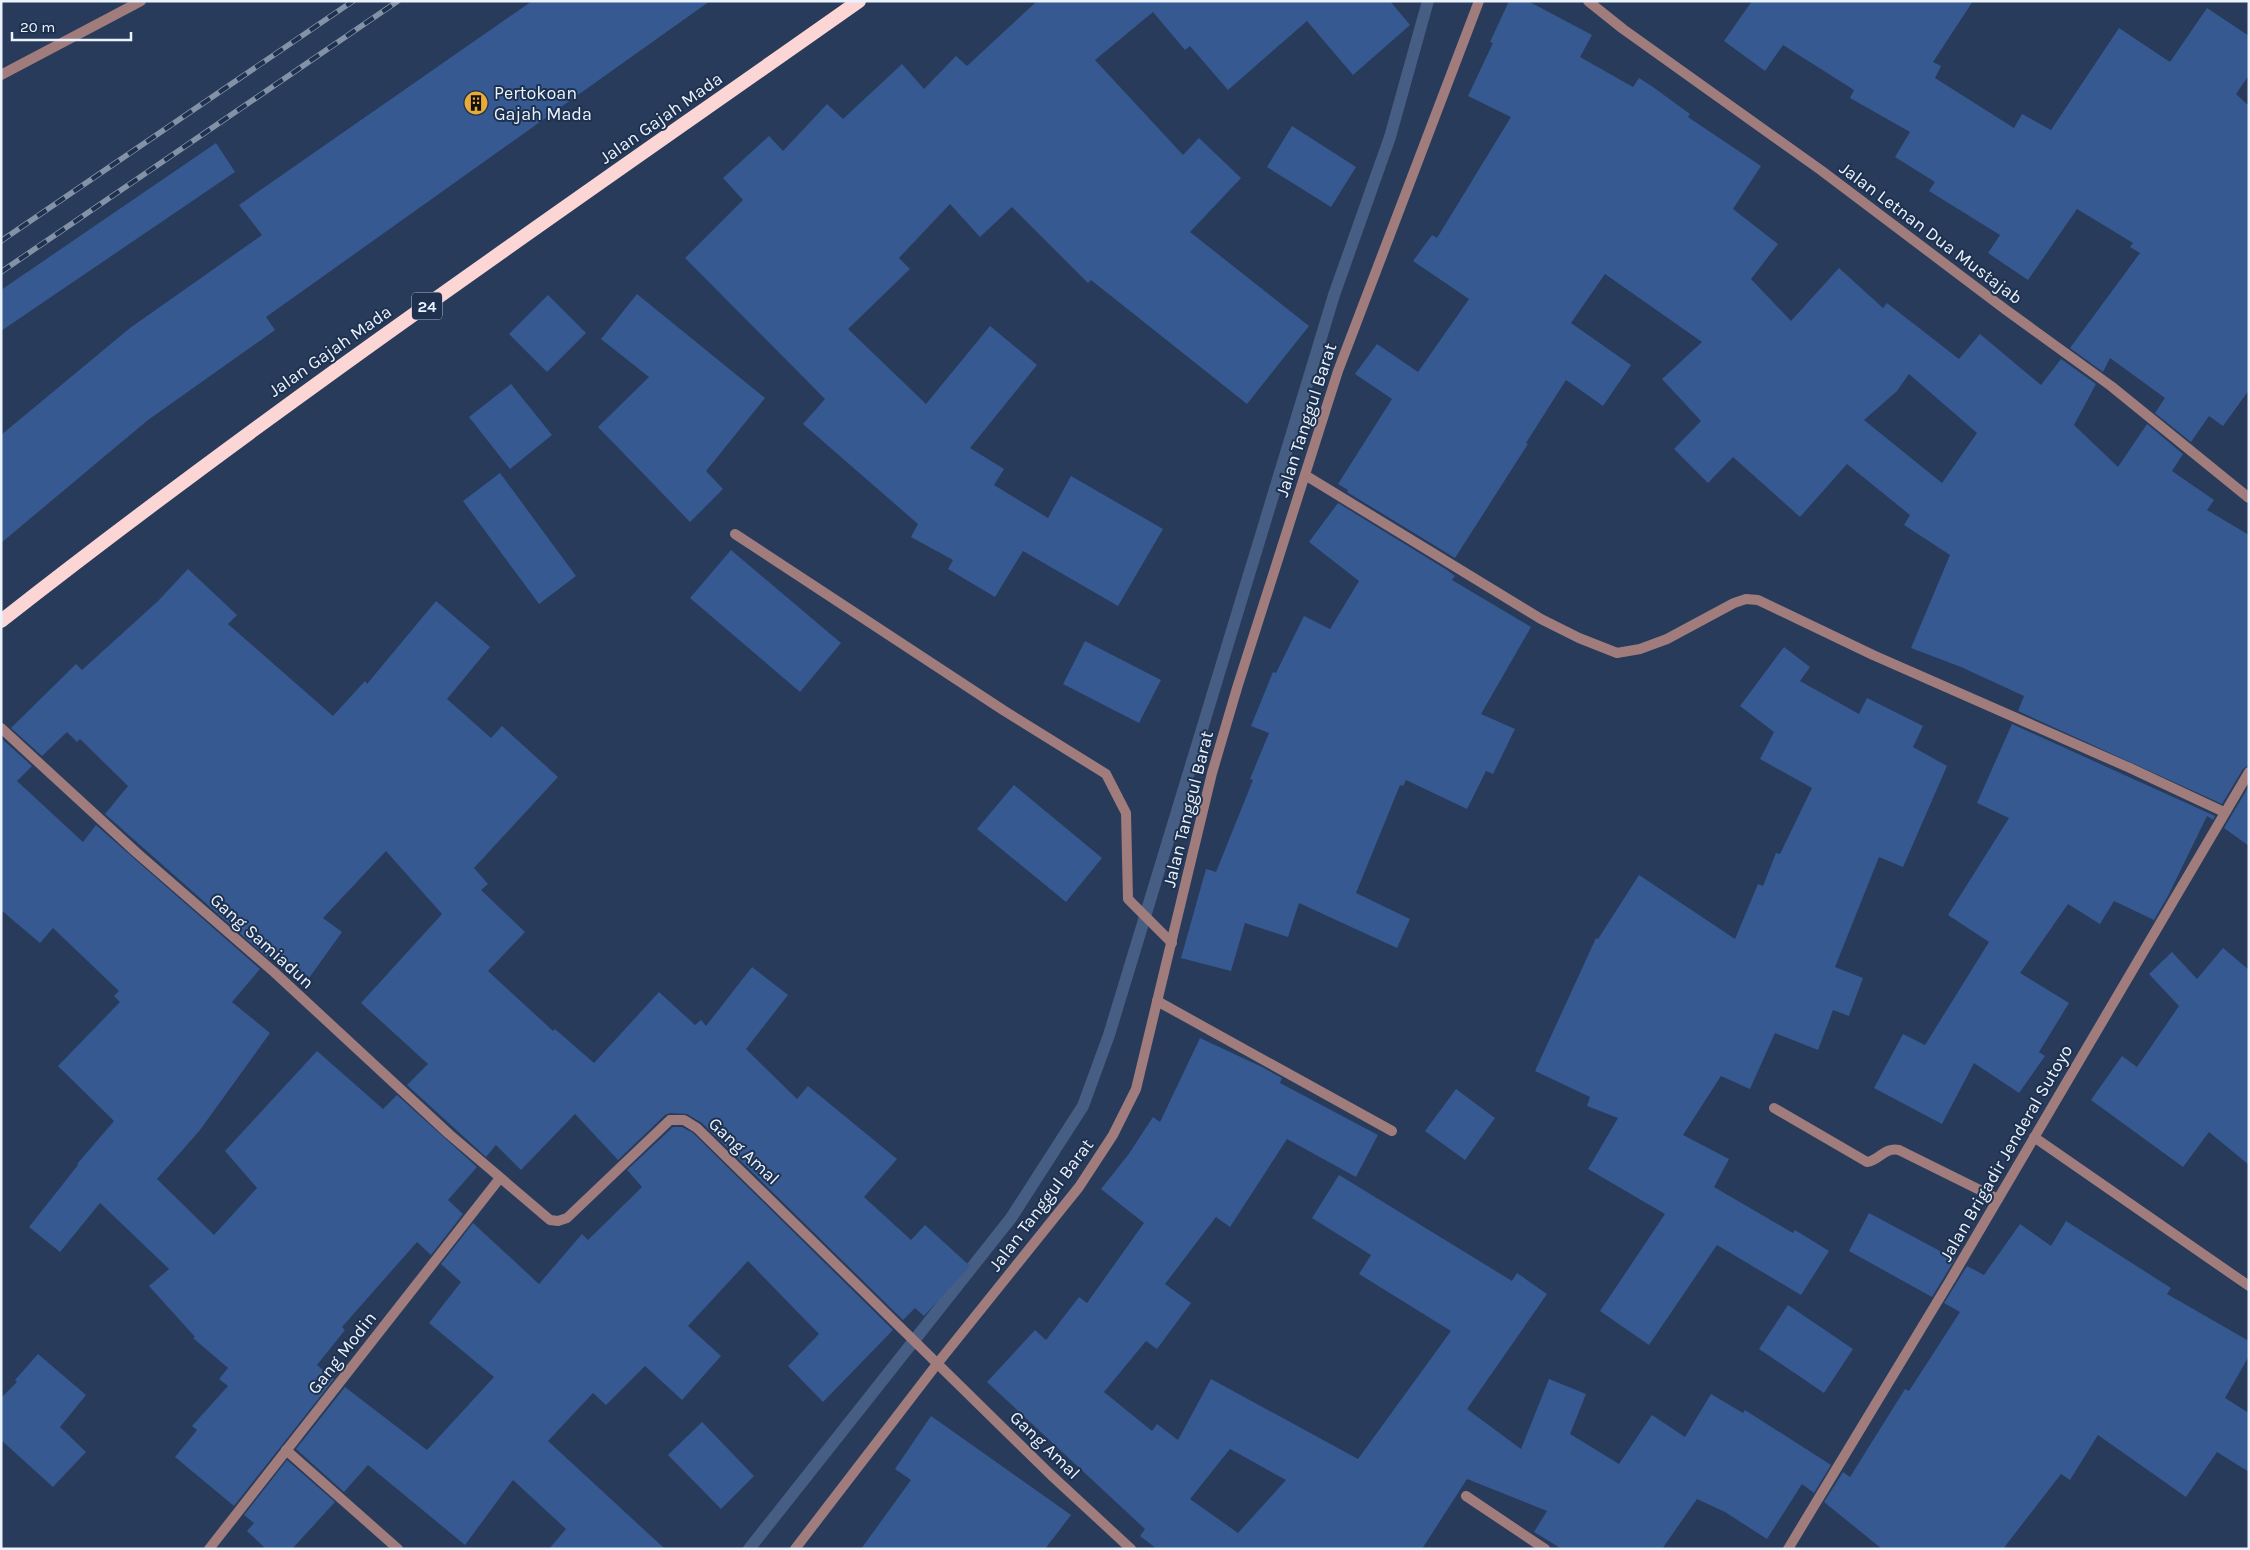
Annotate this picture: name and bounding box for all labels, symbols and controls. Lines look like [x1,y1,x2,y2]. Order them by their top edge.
scale bar [12,10,131,42]
text: 20 m [20,18,55,36]
street label: Jalan Gajah Mada [595,67,727,169]
place label: Pertokoan Gajah Mada [494,82,592,125]
building icon: Pertokoan Gajah Mada [463,90,489,116]
street label: Jalan Letnan Dua Mustajab [1835,157,2027,309]
road number: 24 [412,292,442,320]
street label: Jalan Gajah Mada [264,300,396,402]
street label: Jalan Tanggul Barat [1271,340,1341,500]
street label: Jalan Tanggul Barat [1158,728,1218,889]
street label: Gang Samiadun [206,889,318,993]
street label: Jalan Brigadir Jenderal Sutoyo [1935,1041,2077,1265]
street label: Gang Amal [704,1113,784,1189]
street label: Jalan Tanggul Barat [984,1134,1098,1276]
street label: Gang Modin [303,1307,381,1399]
street label: Gang Amal [1005,1406,1085,1484]

